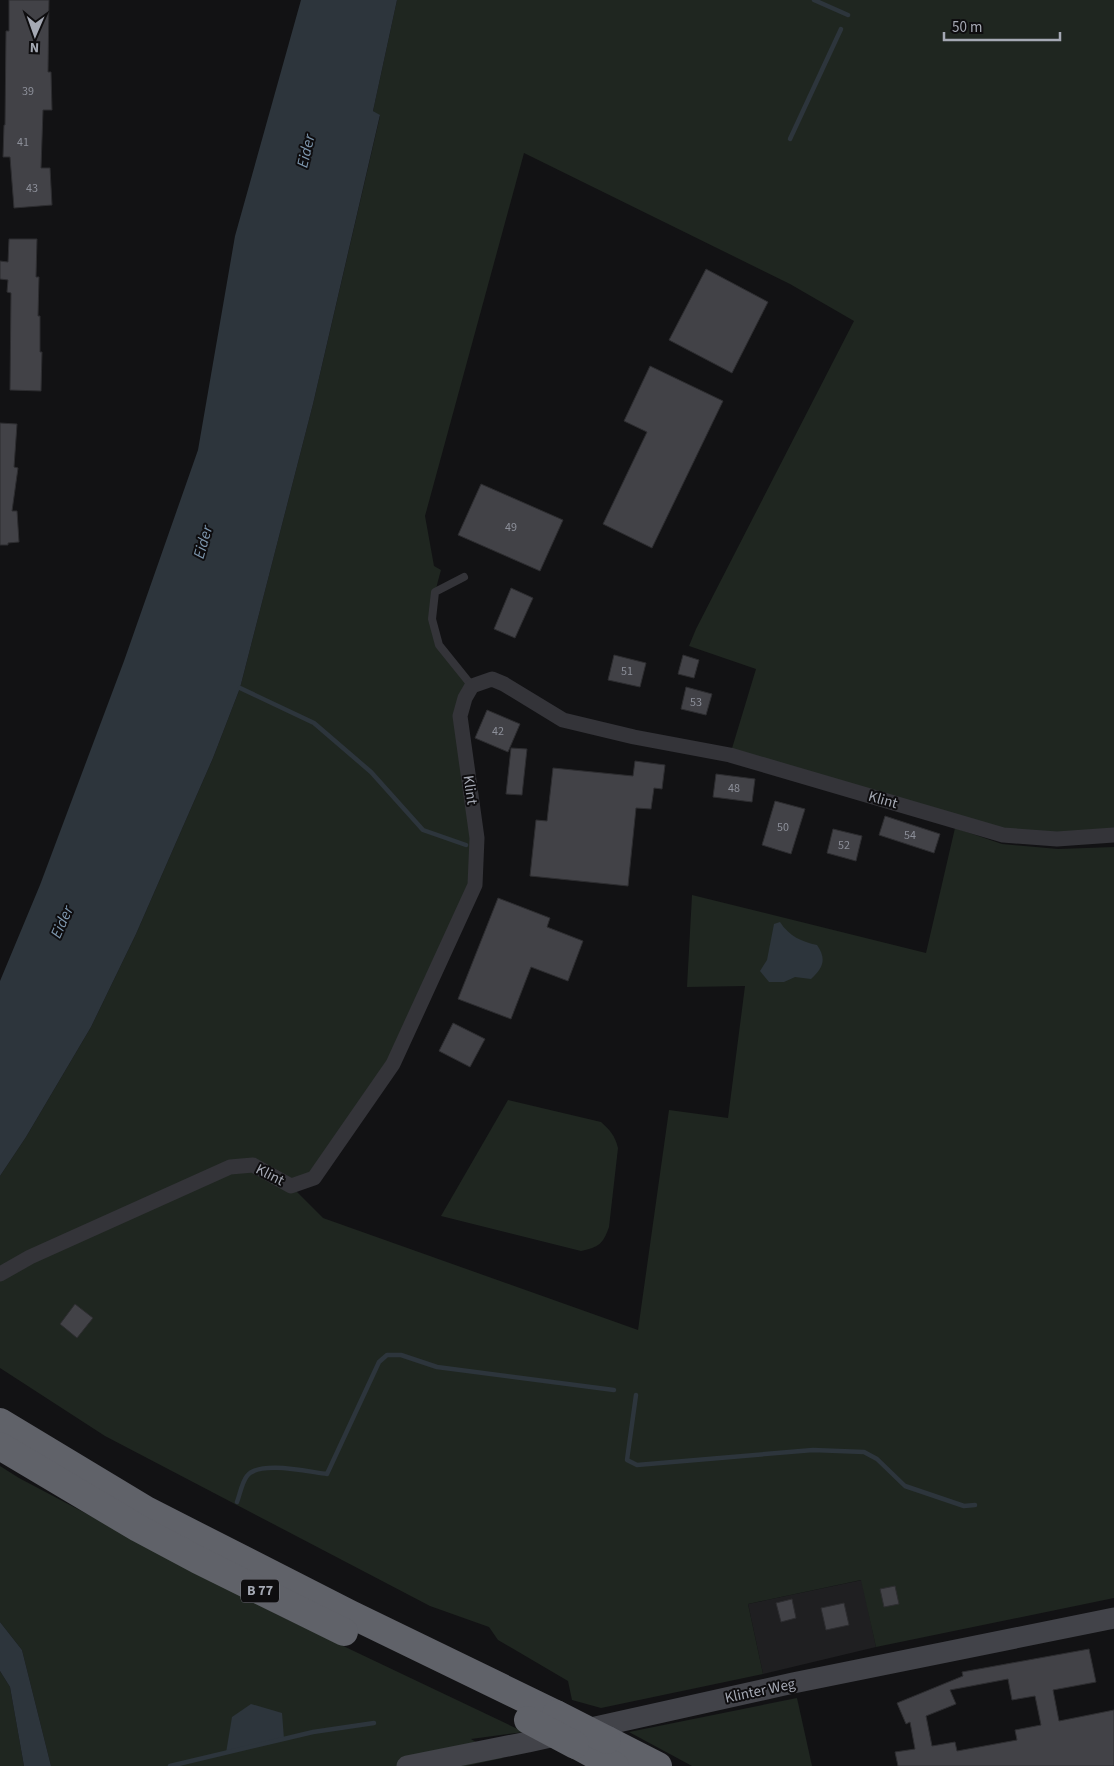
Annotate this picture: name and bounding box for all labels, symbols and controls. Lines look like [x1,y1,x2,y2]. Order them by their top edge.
north arrow [10,10,60,60]
scale bar [944,10,1060,42]
text: 50 m [952,17,982,38]
text: N [30,37,40,57]
house number: 39 [22,83,34,100]
water label: Eider [292,131,321,170]
house number: 41 [17,134,29,151]
house number: 43 [26,180,38,197]
house number: 49 [505,519,517,536]
water label: Eider [188,521,219,561]
house number: 51 [621,663,633,680]
house number: 53 [690,694,702,711]
house number: 42 [492,723,504,740]
street label: Klint [458,774,482,806]
house number: 48 [728,780,740,797]
street label: Klint [866,786,900,814]
house number: 50 [777,819,789,836]
house number: 54 [904,827,916,844]
house number: 52 [838,837,850,854]
water label: Eider [45,901,79,942]
street label: Klint [252,1159,288,1191]
road number: B 77 [241,1580,279,1602]
street label: Klinter Weg [723,1673,798,1709]

